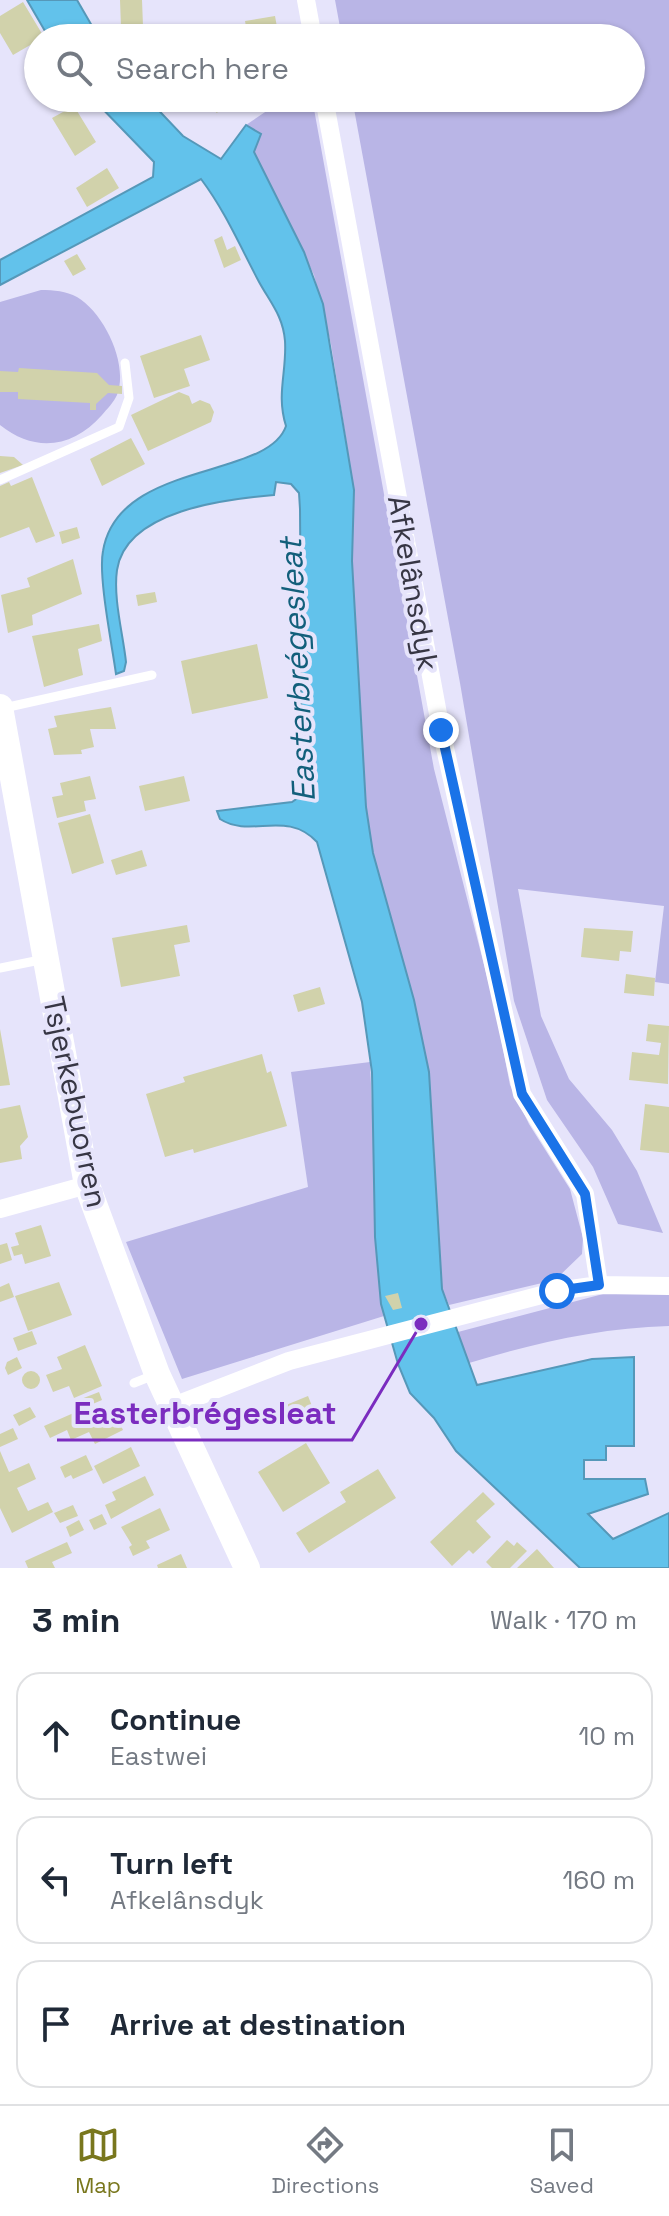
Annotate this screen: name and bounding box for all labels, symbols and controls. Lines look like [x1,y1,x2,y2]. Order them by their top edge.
search box [24,24,645,112]
icon: search [52,46,96,90]
text: Search here [116,49,289,88]
street label: Afkelânsdyk [379,492,448,674]
water label: Easterbrégesleat [270,534,324,803]
route end [423,712,459,748]
street label: Tsjerkebuorren [34,993,117,1211]
route start [539,1273,575,1309]
callout: Easterbrégesleat [57,1384,352,1440]
text: Easterbrégesleat [73,1393,337,1433]
text: 3 min [32,1599,120,1642]
text: Walk · 170 m [490,1603,637,1637]
text: Continue [110,1700,241,1739]
icon: ahead [34,1714,78,1758]
text: 10 m [578,1719,635,1753]
text: Eastwei [110,1739,207,1773]
text: Turn left [110,1844,233,1883]
icon: left [34,1858,78,1902]
text: 160 m [563,1863,635,1897]
text: Afkelânsdyk [110,1883,264,1917]
icon: arrive [34,2002,78,2046]
text: Arrive at destination [110,2005,406,2044]
tab: Map [75,2123,121,2199]
tab: Directions [271,2123,379,2199]
tab: Saved [530,2123,594,2199]

